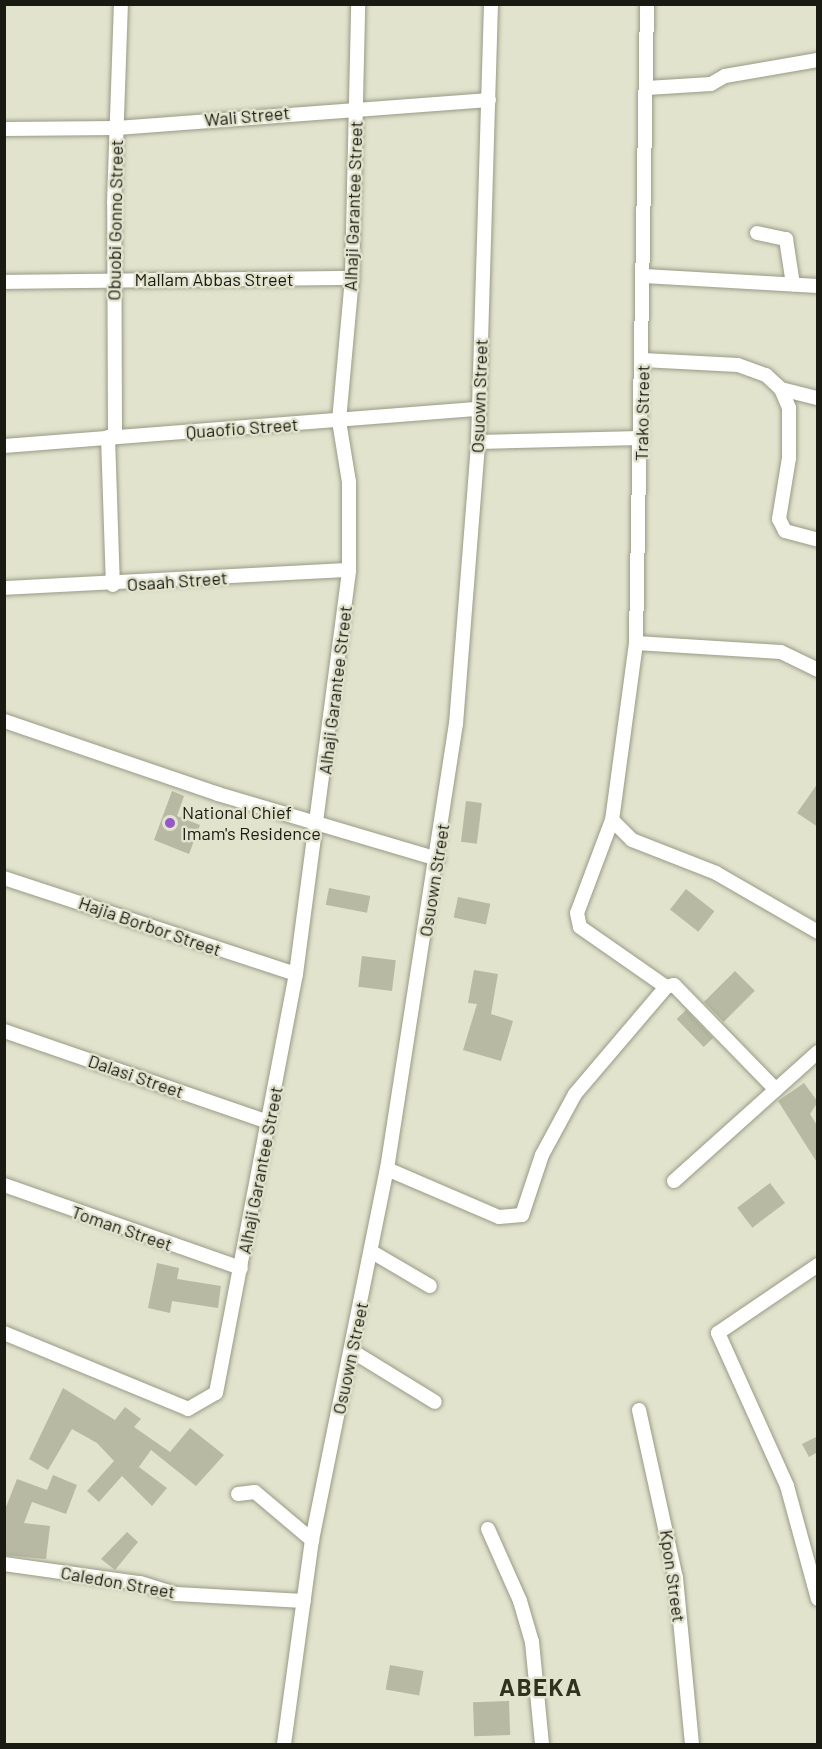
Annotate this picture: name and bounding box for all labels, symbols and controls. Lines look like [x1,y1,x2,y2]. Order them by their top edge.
street label: Wali Street [203,102,291,130]
street label: Alhaji Garantee Street [339,121,367,291]
street label: Obuobi Gonno Street [103,139,127,301]
street label: Mallam Abbas Street [134,268,294,290]
street label: Osuown Street [466,338,492,454]
street label: Trako Street [630,365,654,461]
street label: Quaofio Street [185,413,299,443]
street label: Osaah Street [126,567,228,595]
street label: Alhaji Garantee Street [314,604,356,776]
place label: National Chief Imam's Residence [182,802,321,844]
marker: National Chief Imam's Residence [163,816,177,830]
street label: Osuown Street [414,822,454,938]
street label: Hajia Borbor Street [76,891,224,961]
street label: Dalasi Street [85,1050,187,1102]
street label: Alhaji Garantee Street [233,1084,287,1256]
street label: Toman Street [69,1201,175,1255]
street label: Osuown Street [328,1300,372,1416]
street label: Kpon Street [656,1528,690,1624]
street label: Caledon Street [59,1561,177,1603]
district label: ABEKA [499,1673,583,1701]

